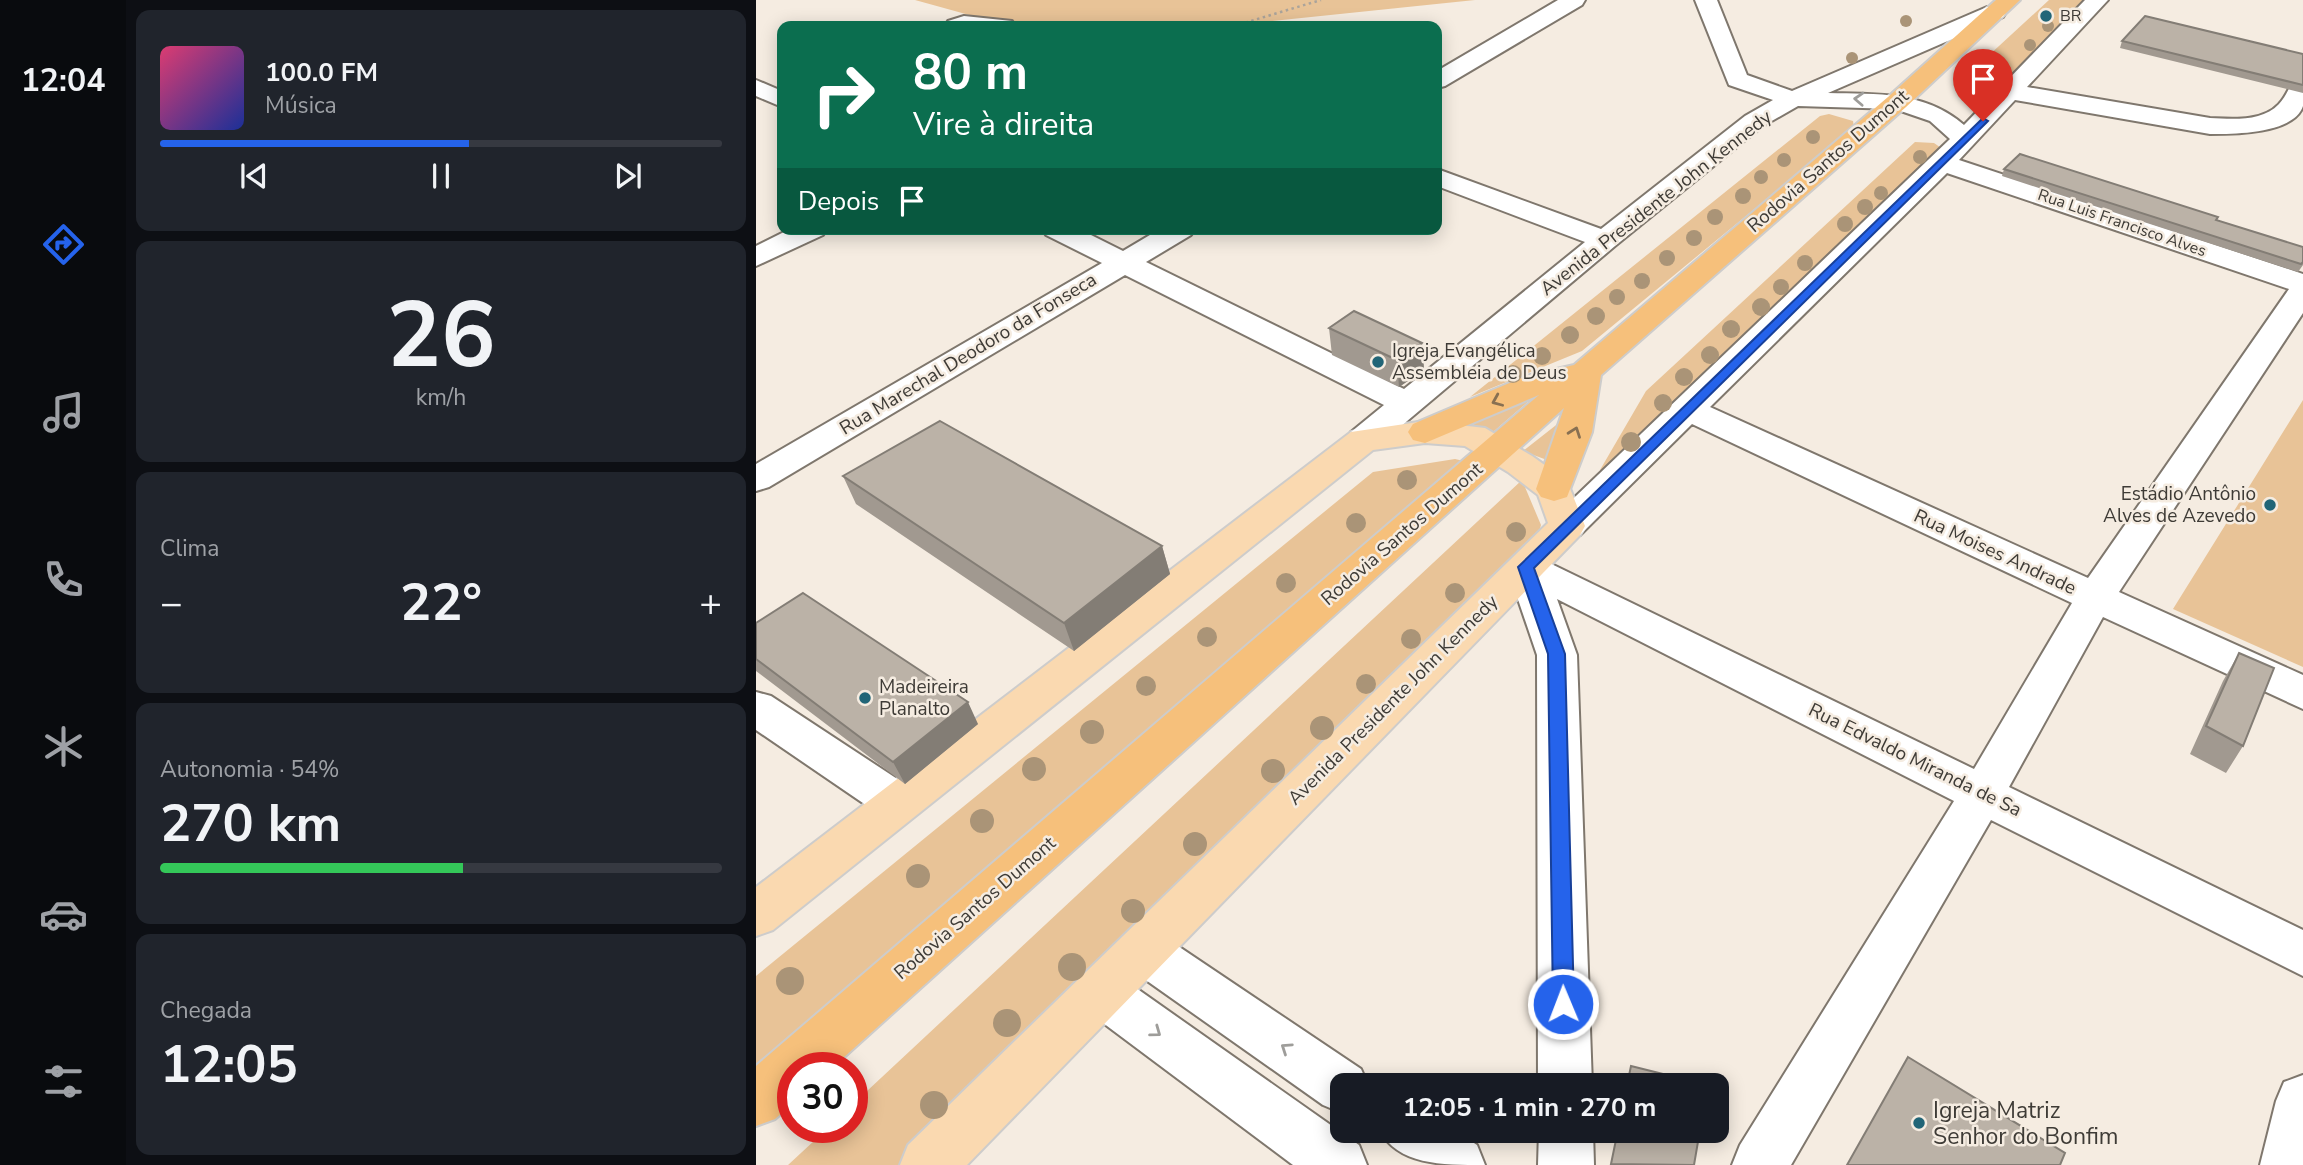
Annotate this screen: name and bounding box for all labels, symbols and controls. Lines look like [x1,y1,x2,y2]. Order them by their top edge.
place label: BR [2060,5,2082,27]
marker: BR [2038,8,2054,24]
text: 80 m [913,39,1028,106]
icon: right [798,49,889,140]
pin [1953,49,2013,121]
text: 100.0 FM [265,55,378,90]
text: 12:04 [21,59,105,102]
icon: arrive [1964,60,2002,98]
street label: Rodovia Santos Dumont [1742,83,1915,239]
text: Música [265,90,337,121]
one-way arrow [1853,92,1864,107]
text: Vire à direita [913,103,1094,146]
street label: Avenida Presidente John Kennedy [1535,104,1777,302]
icon: previous [235,157,273,195]
icon: pause [422,157,460,195]
icon: next [609,157,647,195]
icon: arrive [893,182,931,220]
text: Depois [798,184,879,219]
street label: Rua Luis Francisco Alves [2035,184,2209,262]
icon: directions [39,220,88,269]
street label: Rua Marechal Deodoro da Fonseca [835,267,1101,441]
text: 26 [386,274,496,398]
place label: Igreja Evangélica Assembleia de Deus [1392,338,1567,386]
marker: Igreja Evangélica Assembleia de Deus [1370,354,1386,370]
text: km/h [416,382,466,413]
icon: music [39,388,88,437]
one-way arrow [1492,393,1504,407]
one-way arrow [1567,426,1581,438]
street label: Rodovia Santos Dumont [1316,456,1489,612]
place label: Estádio Antônio Alves de Azevedo [2103,481,2256,529]
marker: Estádio Antônio Alves de Azevedo [2262,497,2278,513]
street label: Rua Moises Andrade [1910,503,2080,601]
text: Clima [160,533,220,564]
icon: phone [39,555,88,604]
text: 22° [400,567,482,638]
text: − [160,578,183,629]
text: + [699,578,722,629]
street label: Avenida Presidente John Kennedy [1282,589,1504,811]
place label: Madeireira Planalto [879,674,969,722]
marker: Madeireira Planalto [857,690,873,706]
street label: Rua Edvaldo Miranda de Sa [1804,697,2026,823]
icon: climate [39,722,88,771]
text: Autonomia · 54% [160,754,340,785]
text: 270 km [160,788,341,859]
street label: Rodovia Santos Dumont [889,830,1062,986]
icon: car [39,890,88,939]
position arrow [1526,967,1600,1041]
text: Chegada [160,995,252,1026]
one-way arrow [1148,1024,1161,1037]
text: 12:05 [160,1029,298,1100]
one-way arrow [1281,1044,1294,1056]
speed limit sign: 30 [777,1052,868,1143]
icon: filters [39,1057,88,1106]
text: 12:05 · 1 min · 270 m [1403,1090,1656,1125]
place label: Igreja Matriz Senhor do Bonfim [1933,1095,2119,1152]
marker: Igreja Matriz Senhor do Bonfim [1911,1115,1927,1131]

